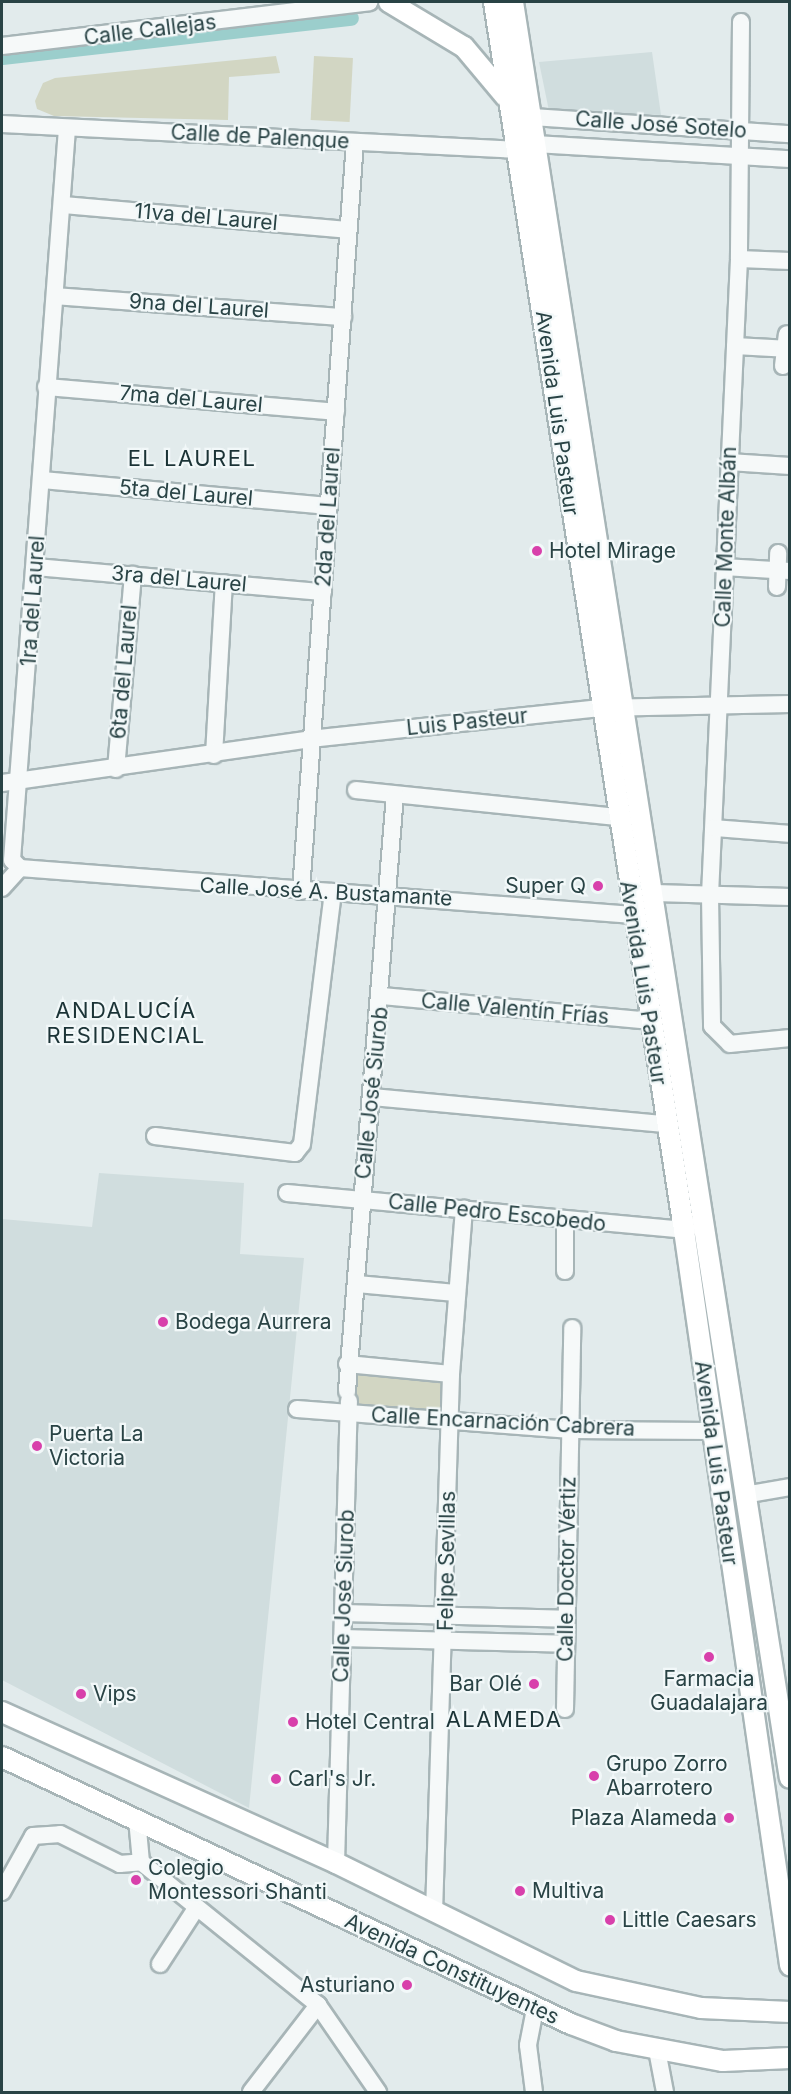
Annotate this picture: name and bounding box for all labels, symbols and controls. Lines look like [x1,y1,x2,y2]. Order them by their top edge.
street label: Calle Callejas [82,9,218,51]
street label: Calle José Sotelo [574,106,748,144]
street label: Calle de Palenque [170,120,350,154]
street label: 11va del Laurel [133,198,279,236]
street label: 9na del Laurel [128,289,270,323]
street label: Avenida Luis Pasteur [530,309,584,517]
street label: 7ma del Laurel [118,380,264,418]
district label: EL LAUREL [128,446,256,472]
street label: 2da del Laurel [311,446,345,588]
street label: Calle Monte Albán [710,446,742,628]
street label: 5ta del Laurel [118,475,254,511]
street label: 1ra del Laurel [16,535,50,667]
place label: Hotel Mirage [549,538,676,564]
marker: Hotel Mirage [530,544,544,558]
street label: 3ra del Laurel [110,561,248,597]
street label: 6ta del Laurel [106,604,142,740]
street label: Luis Pasteur [405,703,529,741]
street label: Calle José A. Bustamante [199,873,453,911]
place label: Super Q [505,873,586,899]
marker: Super Q [591,879,605,893]
street label: Avenida Luis Pasteur [614,879,672,1087]
street label: Calle Valentín Frías [420,988,610,1030]
district label: ANDALUCÍA RESIDENCIAL [46,997,206,1048]
street label: Calle José Siurob [350,1006,394,1180]
street label: Calle Pedro Escobedo [387,1189,607,1237]
place label: Bodega Aurrera [175,1309,332,1335]
marker: Bodega Aurrera [156,1315,170,1329]
street label: Avenida Luis Pasteur [689,1359,743,1567]
street label: Calle Encarnación Cabrera [370,1402,636,1442]
place label: Puerta La Victoria [49,1421,144,1471]
marker: Puerta La Victoria [30,1439,44,1453]
street label: Calle Doctor Vértiz [553,1476,581,1662]
street label: Felipe Sevillas [433,1491,461,1631]
street label: Calle José Siurob [328,1509,360,1683]
marker: Farmacia Guadalajara [702,1650,716,1664]
place label: Farmacia Guadalajara [650,1666,768,1716]
place label: Bar Olé [449,1671,522,1697]
marker: Bar Olé [527,1677,541,1691]
place label: Vips [93,1681,137,1707]
marker: Vips [74,1687,88,1701]
district label: ALAMEDA [446,1707,562,1733]
place label: Hotel Central [305,1709,435,1735]
marker: Hotel Central [286,1715,300,1729]
place label: Grupo Zorro Abarrotero [606,1751,728,1801]
place label: Carl's Jr. [288,1766,376,1792]
marker: Grupo Zorro Abarrotero [587,1769,601,1783]
marker: Carl's Jr. [269,1772,283,1786]
place label: Plaza Alameda [571,1805,717,1831]
marker: Plaza Alameda [722,1811,736,1825]
place label: Colegio Montessori Shanti [148,1855,327,1905]
marker: Colegio Montessori Shanti [129,1873,143,1887]
place label: Multiva [532,1878,604,1904]
marker: Multiva [513,1884,527,1898]
place label: Little Caesars [622,1907,757,1933]
street label: Avenida Constituyentes [341,1908,563,2030]
marker: Little Caesars [603,1913,617,1927]
place label: Asturiano [300,1972,395,1998]
marker: Asturiano [400,1978,414,1992]

